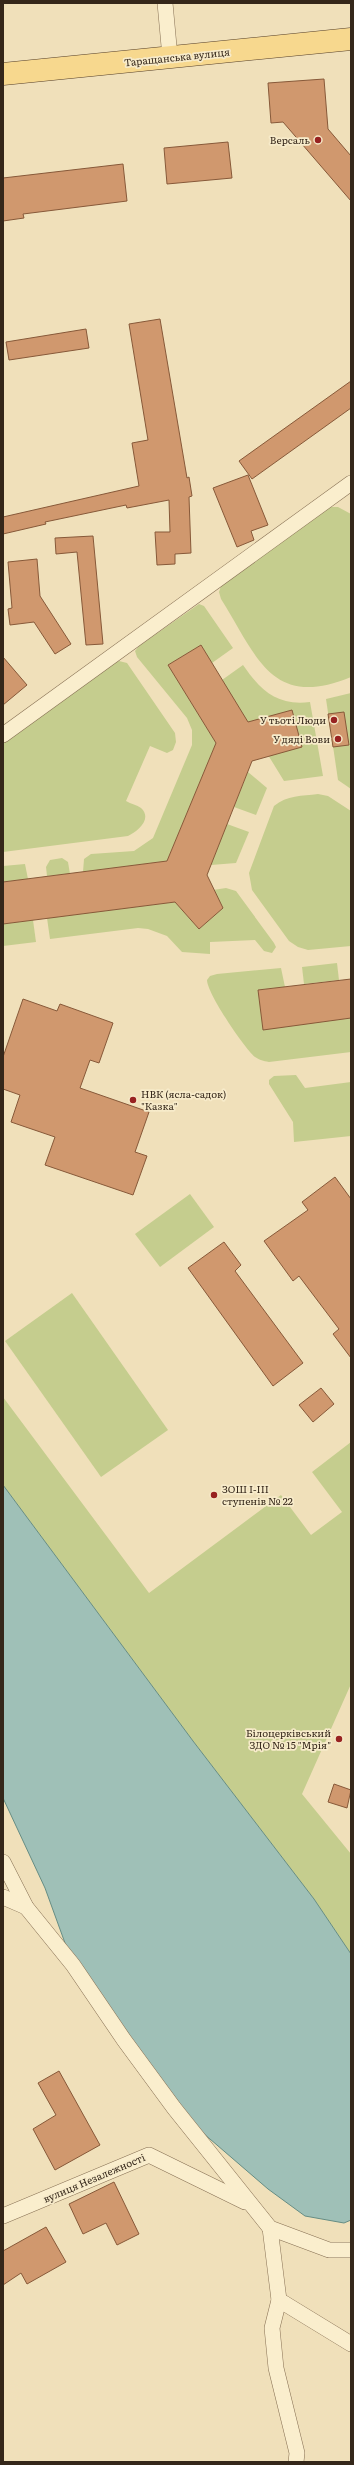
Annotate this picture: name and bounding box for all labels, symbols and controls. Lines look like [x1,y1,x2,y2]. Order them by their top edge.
street label: Таращанська вулиця [123,43,231,70]
place label: Версаль [270,132,311,147]
marker: Версаль [313,135,323,145]
place label: У тьоті Люди [260,712,326,727]
marker: У тьоті Люди [329,715,339,725]
place label: У дяді Вови [273,731,330,746]
marker: У дяді Вови [333,734,343,744]
place label: НВК (ясла-садок) "Казка" [141,1086,226,1113]
marker: НВК (ясла-садок) "Казка" [128,1095,138,1105]
place label: ЗОШ І-ІІІ ступенів № 22 [222,1481,293,1508]
marker: ЗОШ І-ІІІ ступенів № 22 [209,1490,219,1500]
place label: Білоцерківський ЗДО № 15 "Мрія" [246,1725,331,1752]
marker: Білоцерківський ЗДО № 15 "Мрія" [334,1734,344,1744]
street label: вулиця Незалежності [40,2149,148,2206]

